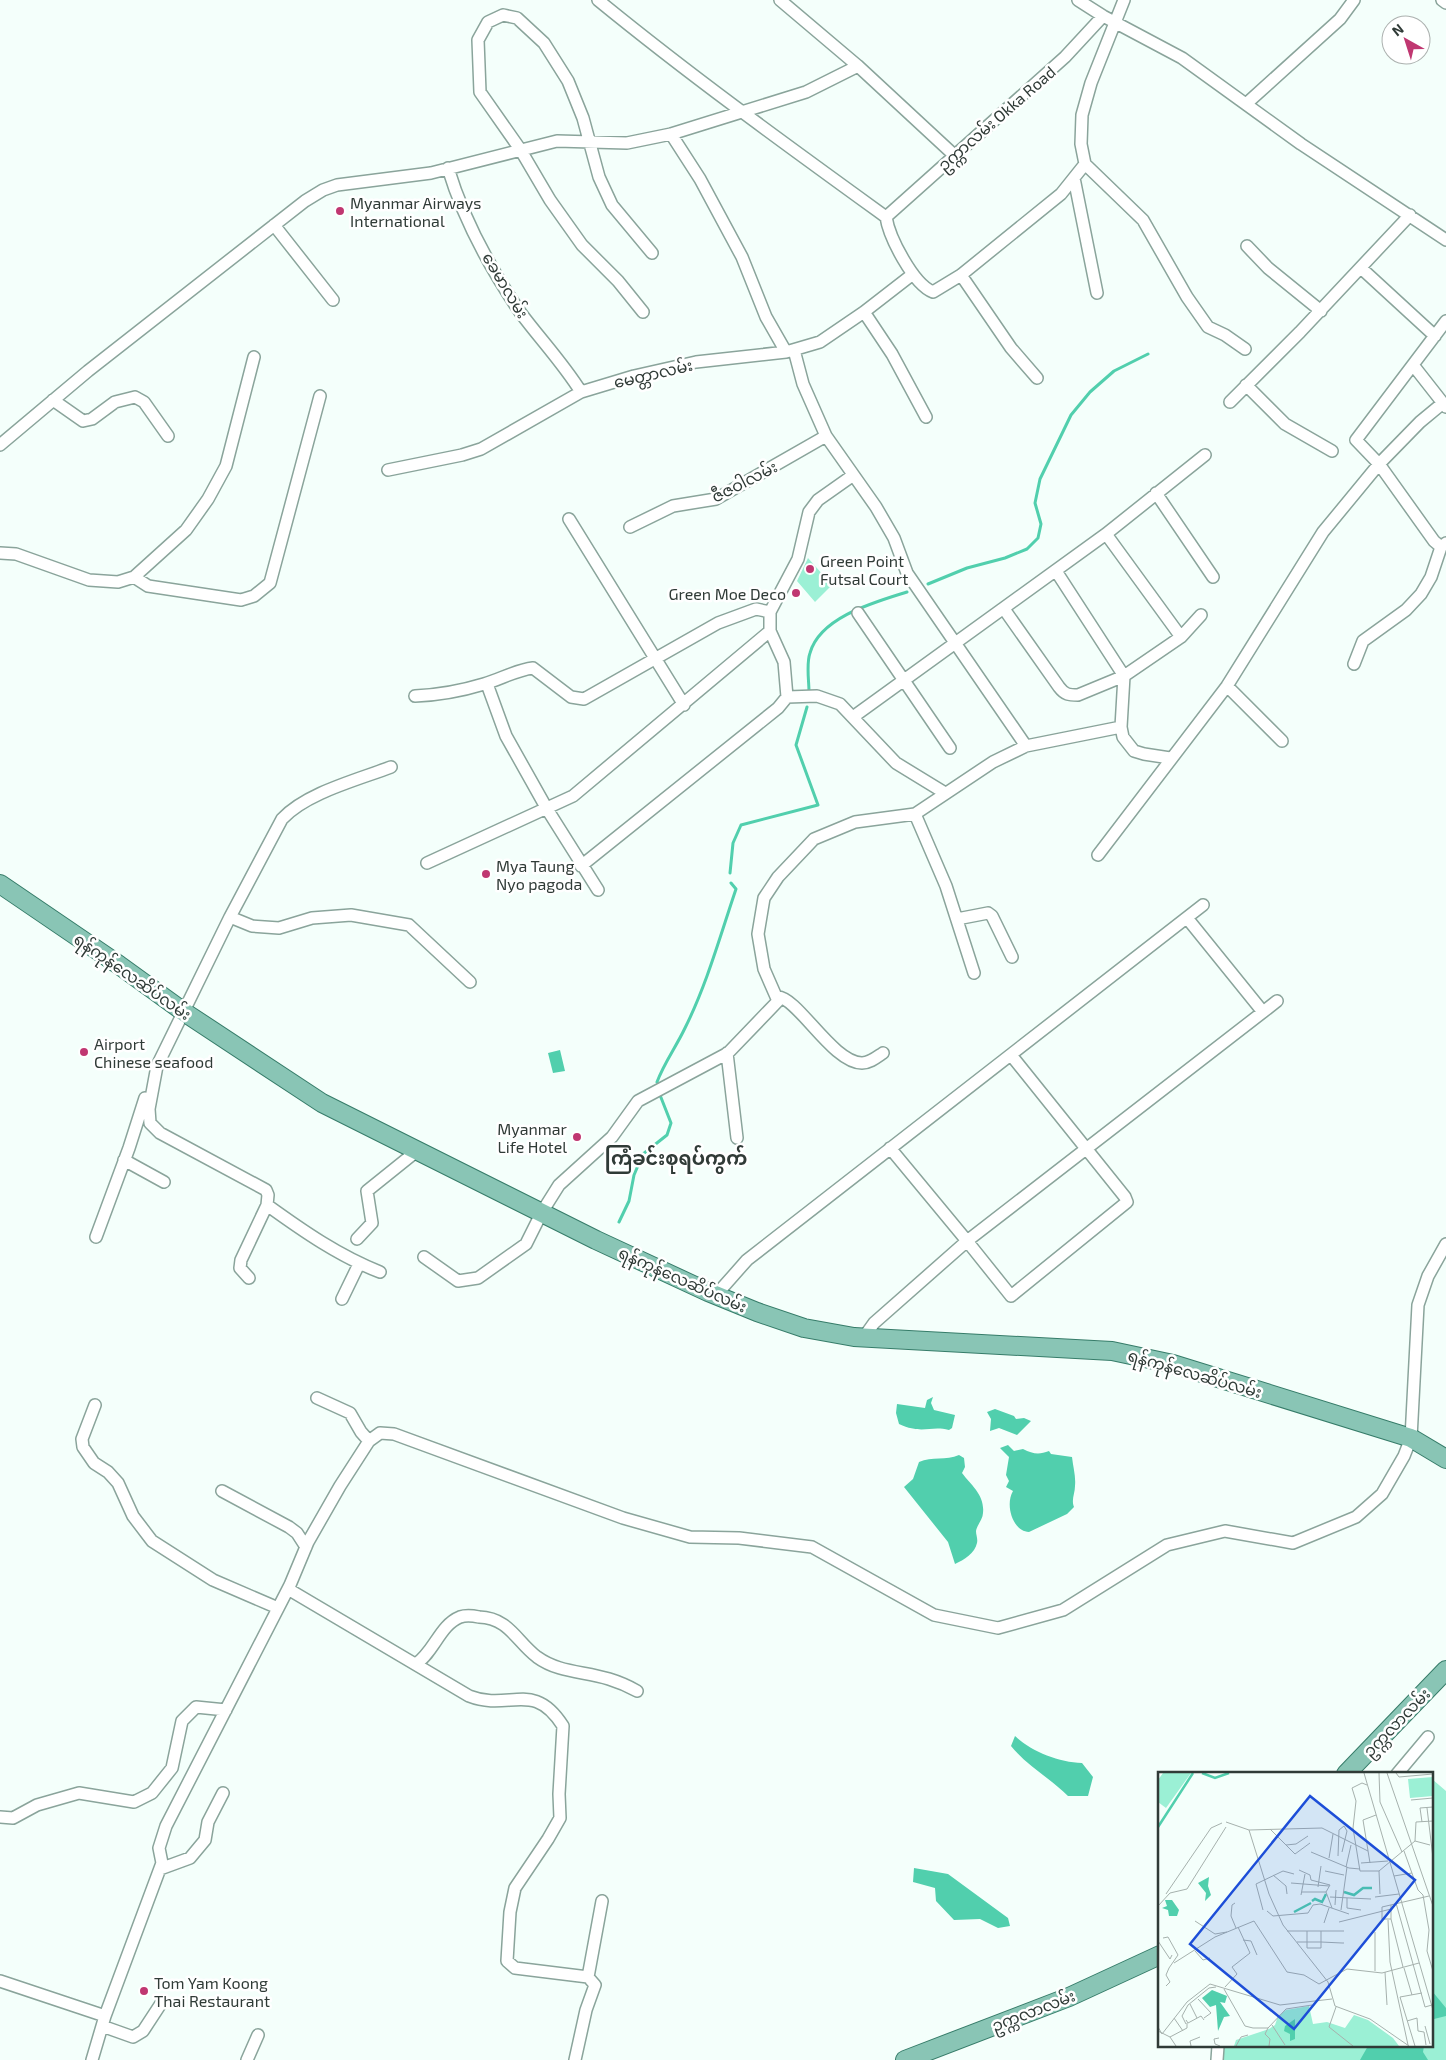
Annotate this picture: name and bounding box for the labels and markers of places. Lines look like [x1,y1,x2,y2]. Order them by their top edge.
place label: Myanmar Airways International [350,193,481,230]
marker: Myanmar Airways International [334,205,346,217]
place label: Green Point Futsal Court [820,551,908,588]
marker: Green Point Futsal Court [804,563,816,575]
place label: Green Moe Deco [668,584,786,603]
marker: Green Moe Deco [790,587,802,599]
place label: Mya Taung Nyo pagoda [496,856,582,893]
marker: Mya Taung Nyo pagoda [480,868,492,880]
place label: Airport Chinese seafood [94,1034,213,1071]
marker: Airport Chinese seafood [78,1046,90,1058]
place label: Myanmar Life Hotel [497,1119,568,1156]
marker: Myanmar Life Hotel [571,1131,583,1143]
place label: Tom Yam Koong Thai Restaurant [154,1973,270,2010]
marker: Tom Yam Koong Thai Restaurant [138,1985,150,1997]

